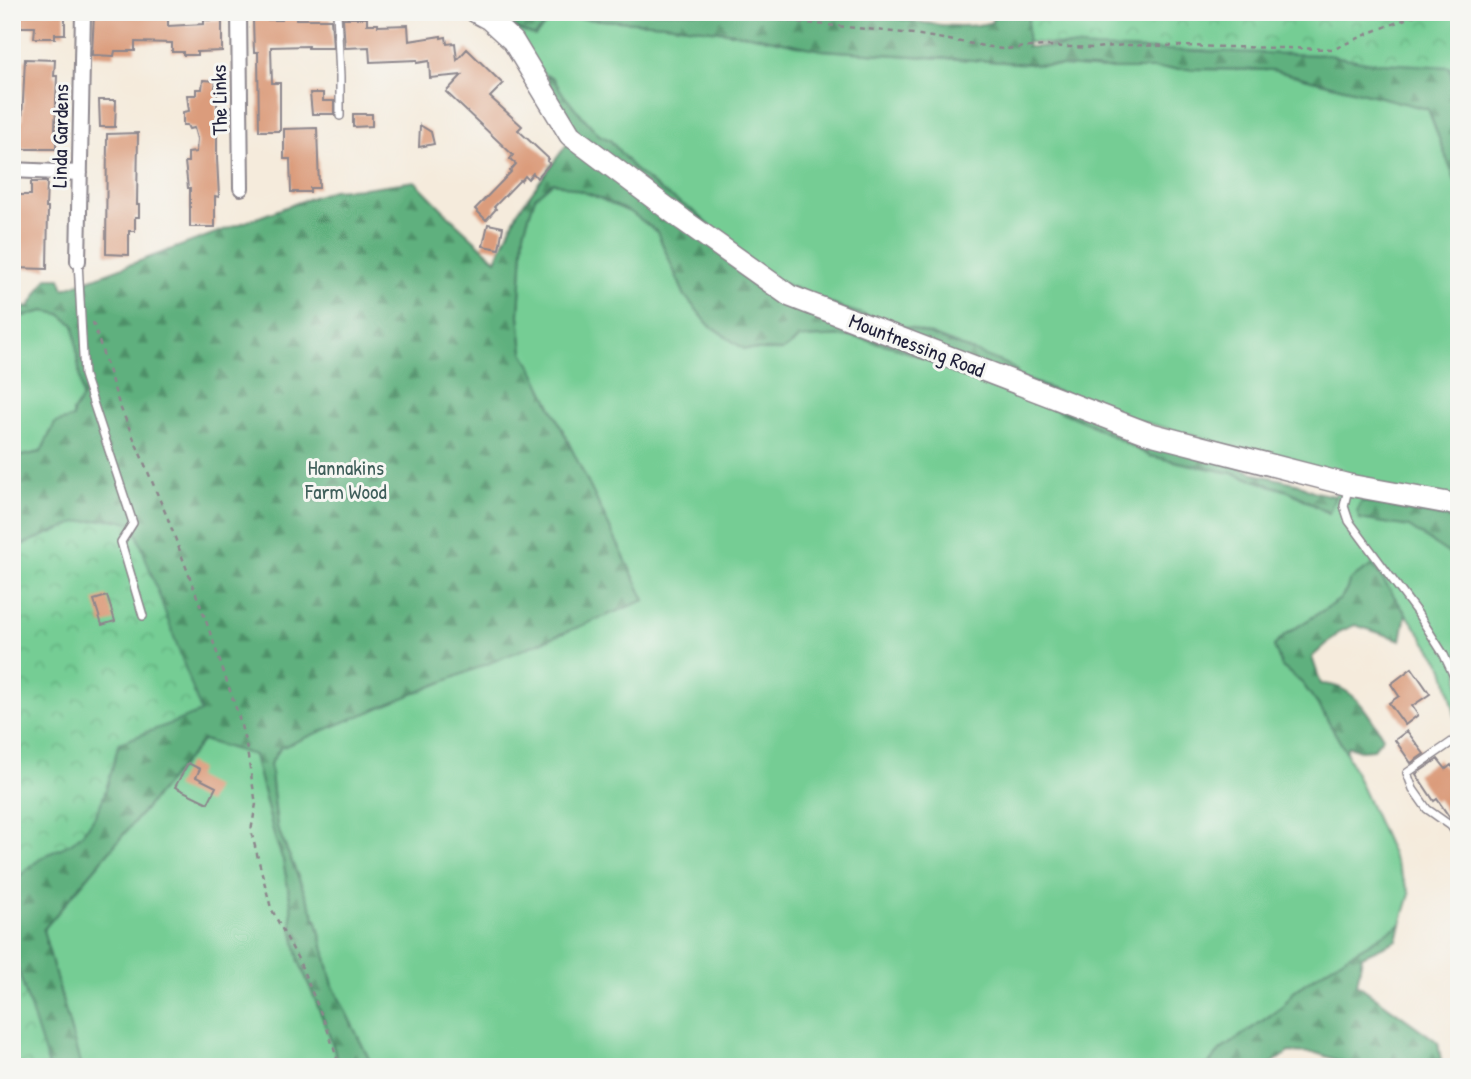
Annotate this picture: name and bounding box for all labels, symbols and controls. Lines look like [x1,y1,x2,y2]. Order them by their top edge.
street label: The Links [204,64,234,136]
street label: Linda Gardens [45,84,75,188]
street label: Mountnessing Road [845,306,989,384]
park label: Hannakins Farm Wood [304,453,387,506]

